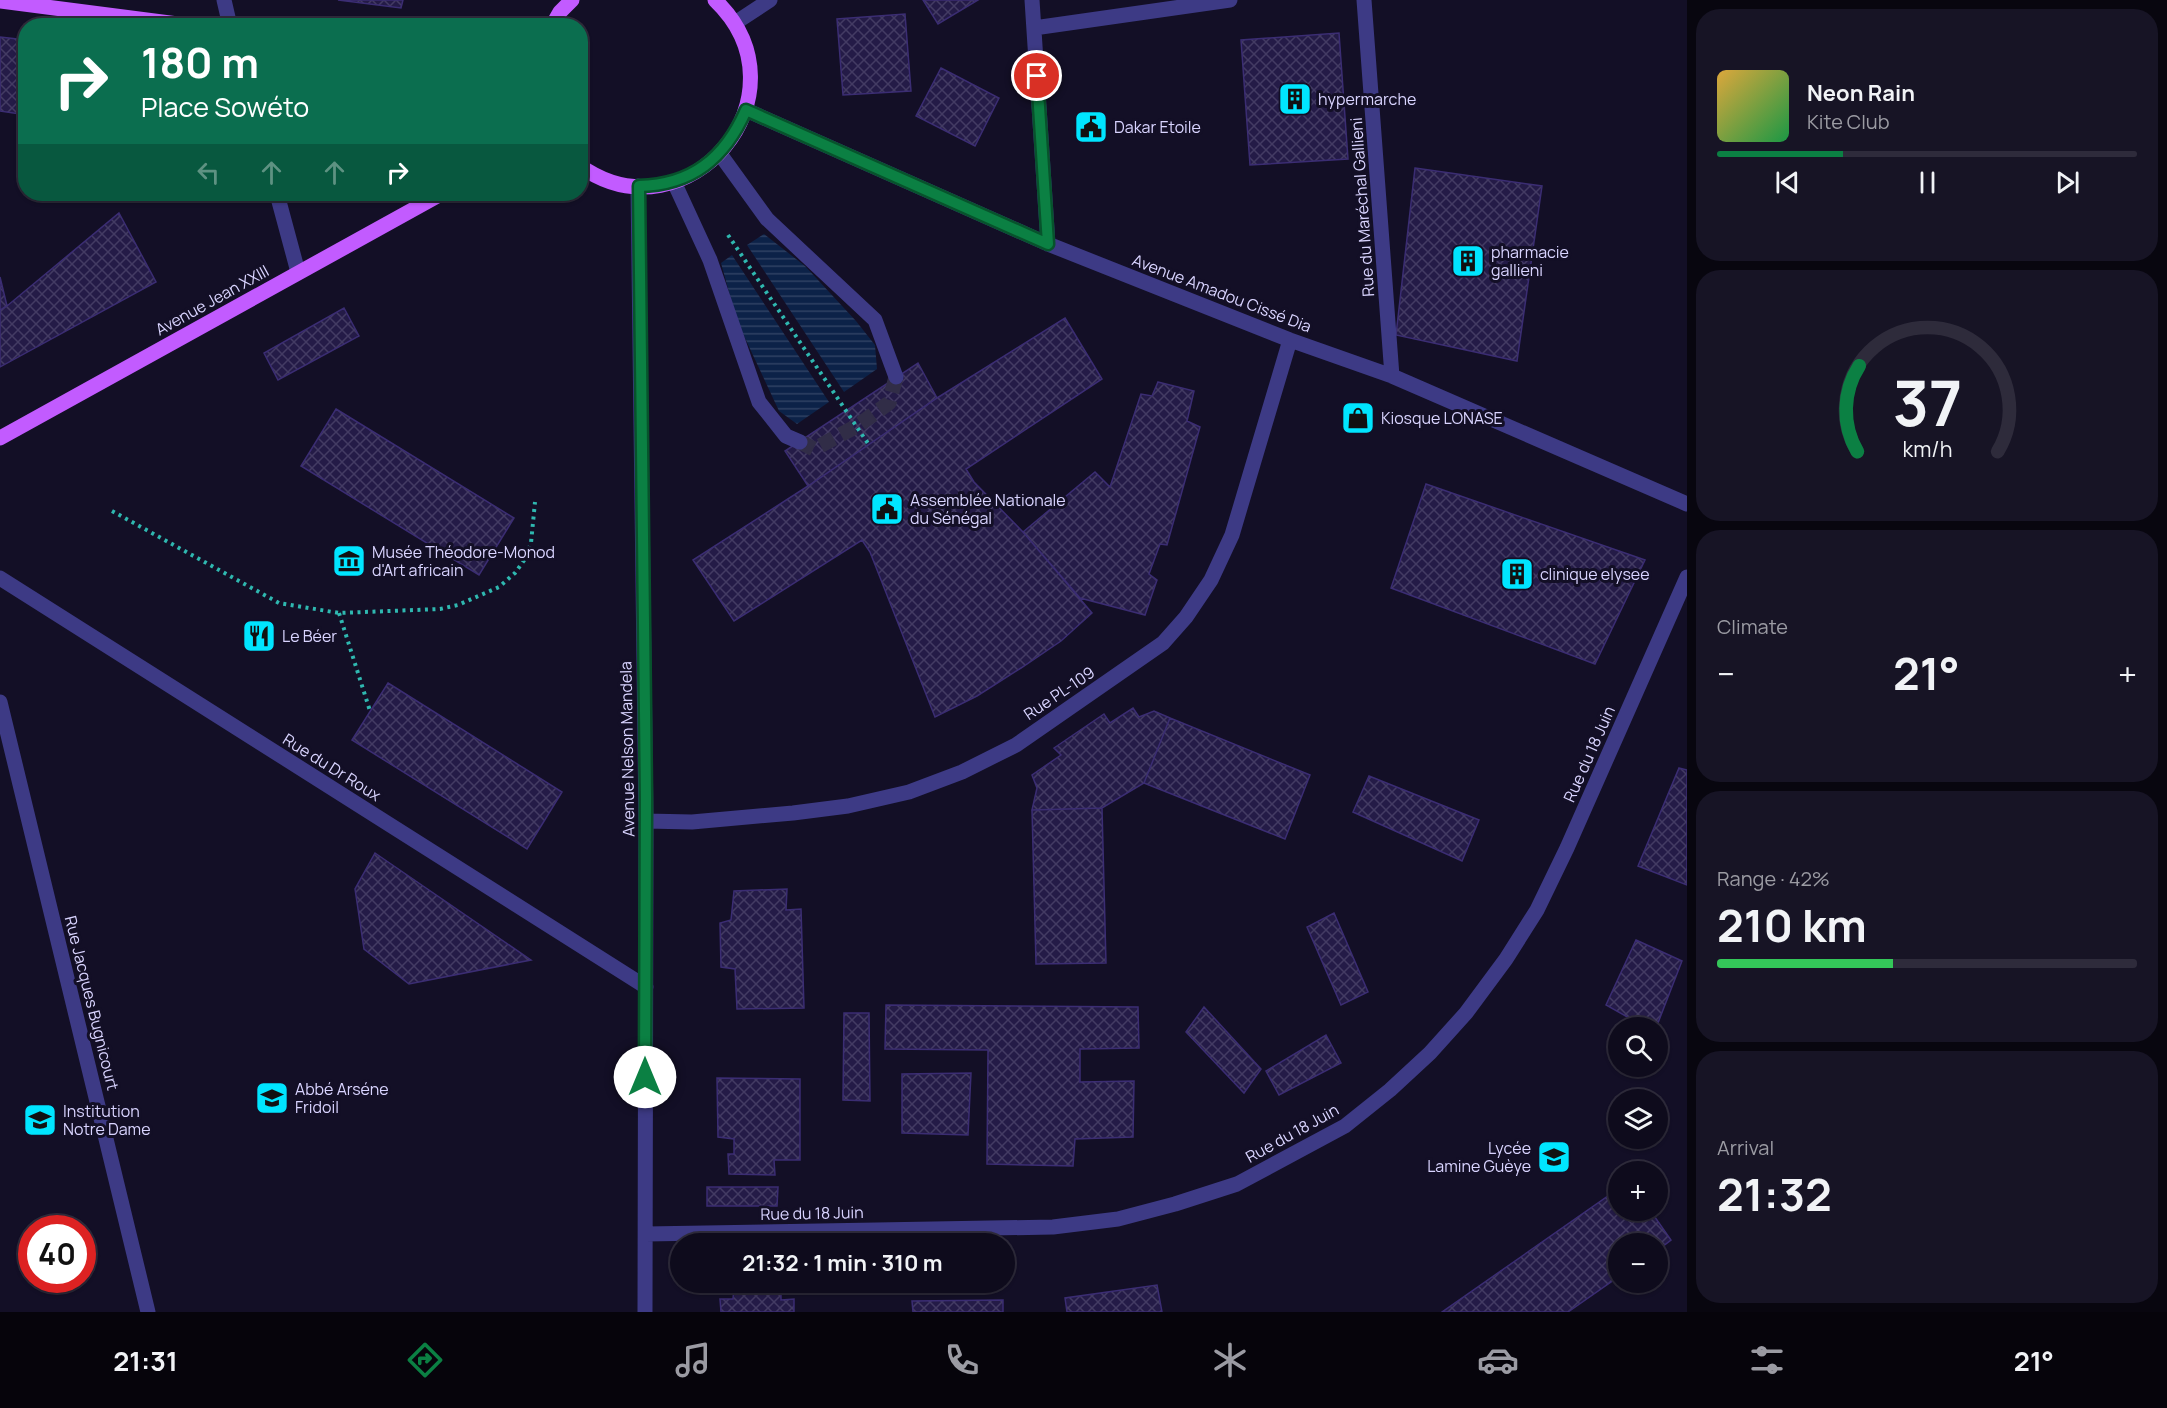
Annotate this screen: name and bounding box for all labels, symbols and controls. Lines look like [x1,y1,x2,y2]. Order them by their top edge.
text: 180 m [141,33,259,91]
icon: right [42,42,120,120]
pin [1011,50,1062,101]
icon: arrive [1020,59,1053,92]
text: Neon Rain [1807,78,1915,108]
building icon: hypermarche [1277,81,1313,117]
text: Place Sowéto [141,88,309,125]
place label: hypermarche [1318,88,1416,110]
text: Kite Club [1807,108,1890,135]
public building icon: Dakar Etoile [1073,109,1109,145]
place label: Dakar Etoile [1114,116,1201,138]
street label: Rue du Maréchal Gallieni [1345,117,1379,297]
icon: left [192,156,225,189]
icon: ahead [255,156,288,189]
icon: ahead [318,156,351,189]
icon: right [381,156,414,189]
icon: previous [1771,166,1804,199]
icon: pause [1911,166,1944,199]
icon: next [2051,166,2084,199]
place label: pharmacie gallieni [1491,241,1569,281]
building icon: pharmacie gallieni [1450,243,1486,279]
street label: Avenue Amadou Cissé Dia [1129,249,1315,337]
street label: Avenue Jean XXIII [151,260,273,340]
text: 37 [1892,360,1962,446]
shop icon: Kiosque LONASE [1340,400,1376,436]
place label: Kiosque LONASE [1381,407,1503,429]
text: km/h [1902,435,1952,464]
place label: Assemblée Nationale du Sénégal [910,489,1066,529]
public building icon: Assemblée Nationale du Sénégal [869,491,905,527]
place label: Musée Théodore-Monod d'Art africain [372,541,555,581]
museum icon: Musée Théodore-Monod d'Art africain [331,543,367,579]
building icon: clinique elysee [1499,556,1535,592]
place label: clinique elysee [1540,563,1650,585]
text: Climate [1717,613,1788,640]
restaurant icon: Le Béer [241,618,277,654]
place label: Le Béer [282,625,337,647]
text: 21° [1893,642,1960,704]
text: − [1717,651,1735,696]
text: + [2118,651,2137,696]
street label: Avenue Nelson Mandela [614,661,640,837]
street label: Rue PL-109 [1019,661,1099,725]
street label: Rue du 18 Juin [1558,702,1620,806]
street label: Rue du Dr Roux [279,728,386,806]
text: Range · 42% [1717,865,1830,892]
text: 210 km [1717,894,1867,956]
street label: Rue Jacques Bugnicourt [60,913,124,1093]
map controls [1608,1017,1668,1293]
button: search [1608,1017,1668,1077]
position arrow [613,1045,677,1109]
place label: Abbé Arséne Fridoil [295,1078,389,1118]
school or university icon: Abbé Arséne Fridoil [254,1080,290,1116]
button: layers [1608,1089,1668,1149]
street label: Rue du 18 Juin [1242,1098,1342,1168]
place label: Institution Notre Dame [63,1100,150,1140]
school or university icon: Institution Notre Dame [22,1102,58,1138]
text: Arrival [1717,1134,1774,1161]
place label: Lycée Lamine Guèye [1427,1137,1531,1177]
school or university icon: Lycée Lamine Guèye [1536,1139,1572,1175]
button: + [1608,1161,1668,1221]
text: 21:32 [1717,1163,1832,1225]
street label: Rue du 18 Juin [760,1201,864,1225]
speed limit sign: 40 [18,1215,96,1293]
button: − [1608,1233,1668,1293]
text: 21:32 · 1 min · 310 m [742,1248,943,1278]
icon: directions [404,1339,446,1381]
icon: music [672,1339,714,1381]
icon: phone [941,1339,983,1381]
icon: climate [1209,1339,1251,1381]
icon: car [1477,1339,1519,1381]
icon: filters [1746,1339,1788,1381]
text: 21:31 [113,1342,178,1379]
text: 21° [2014,1342,2054,1379]

